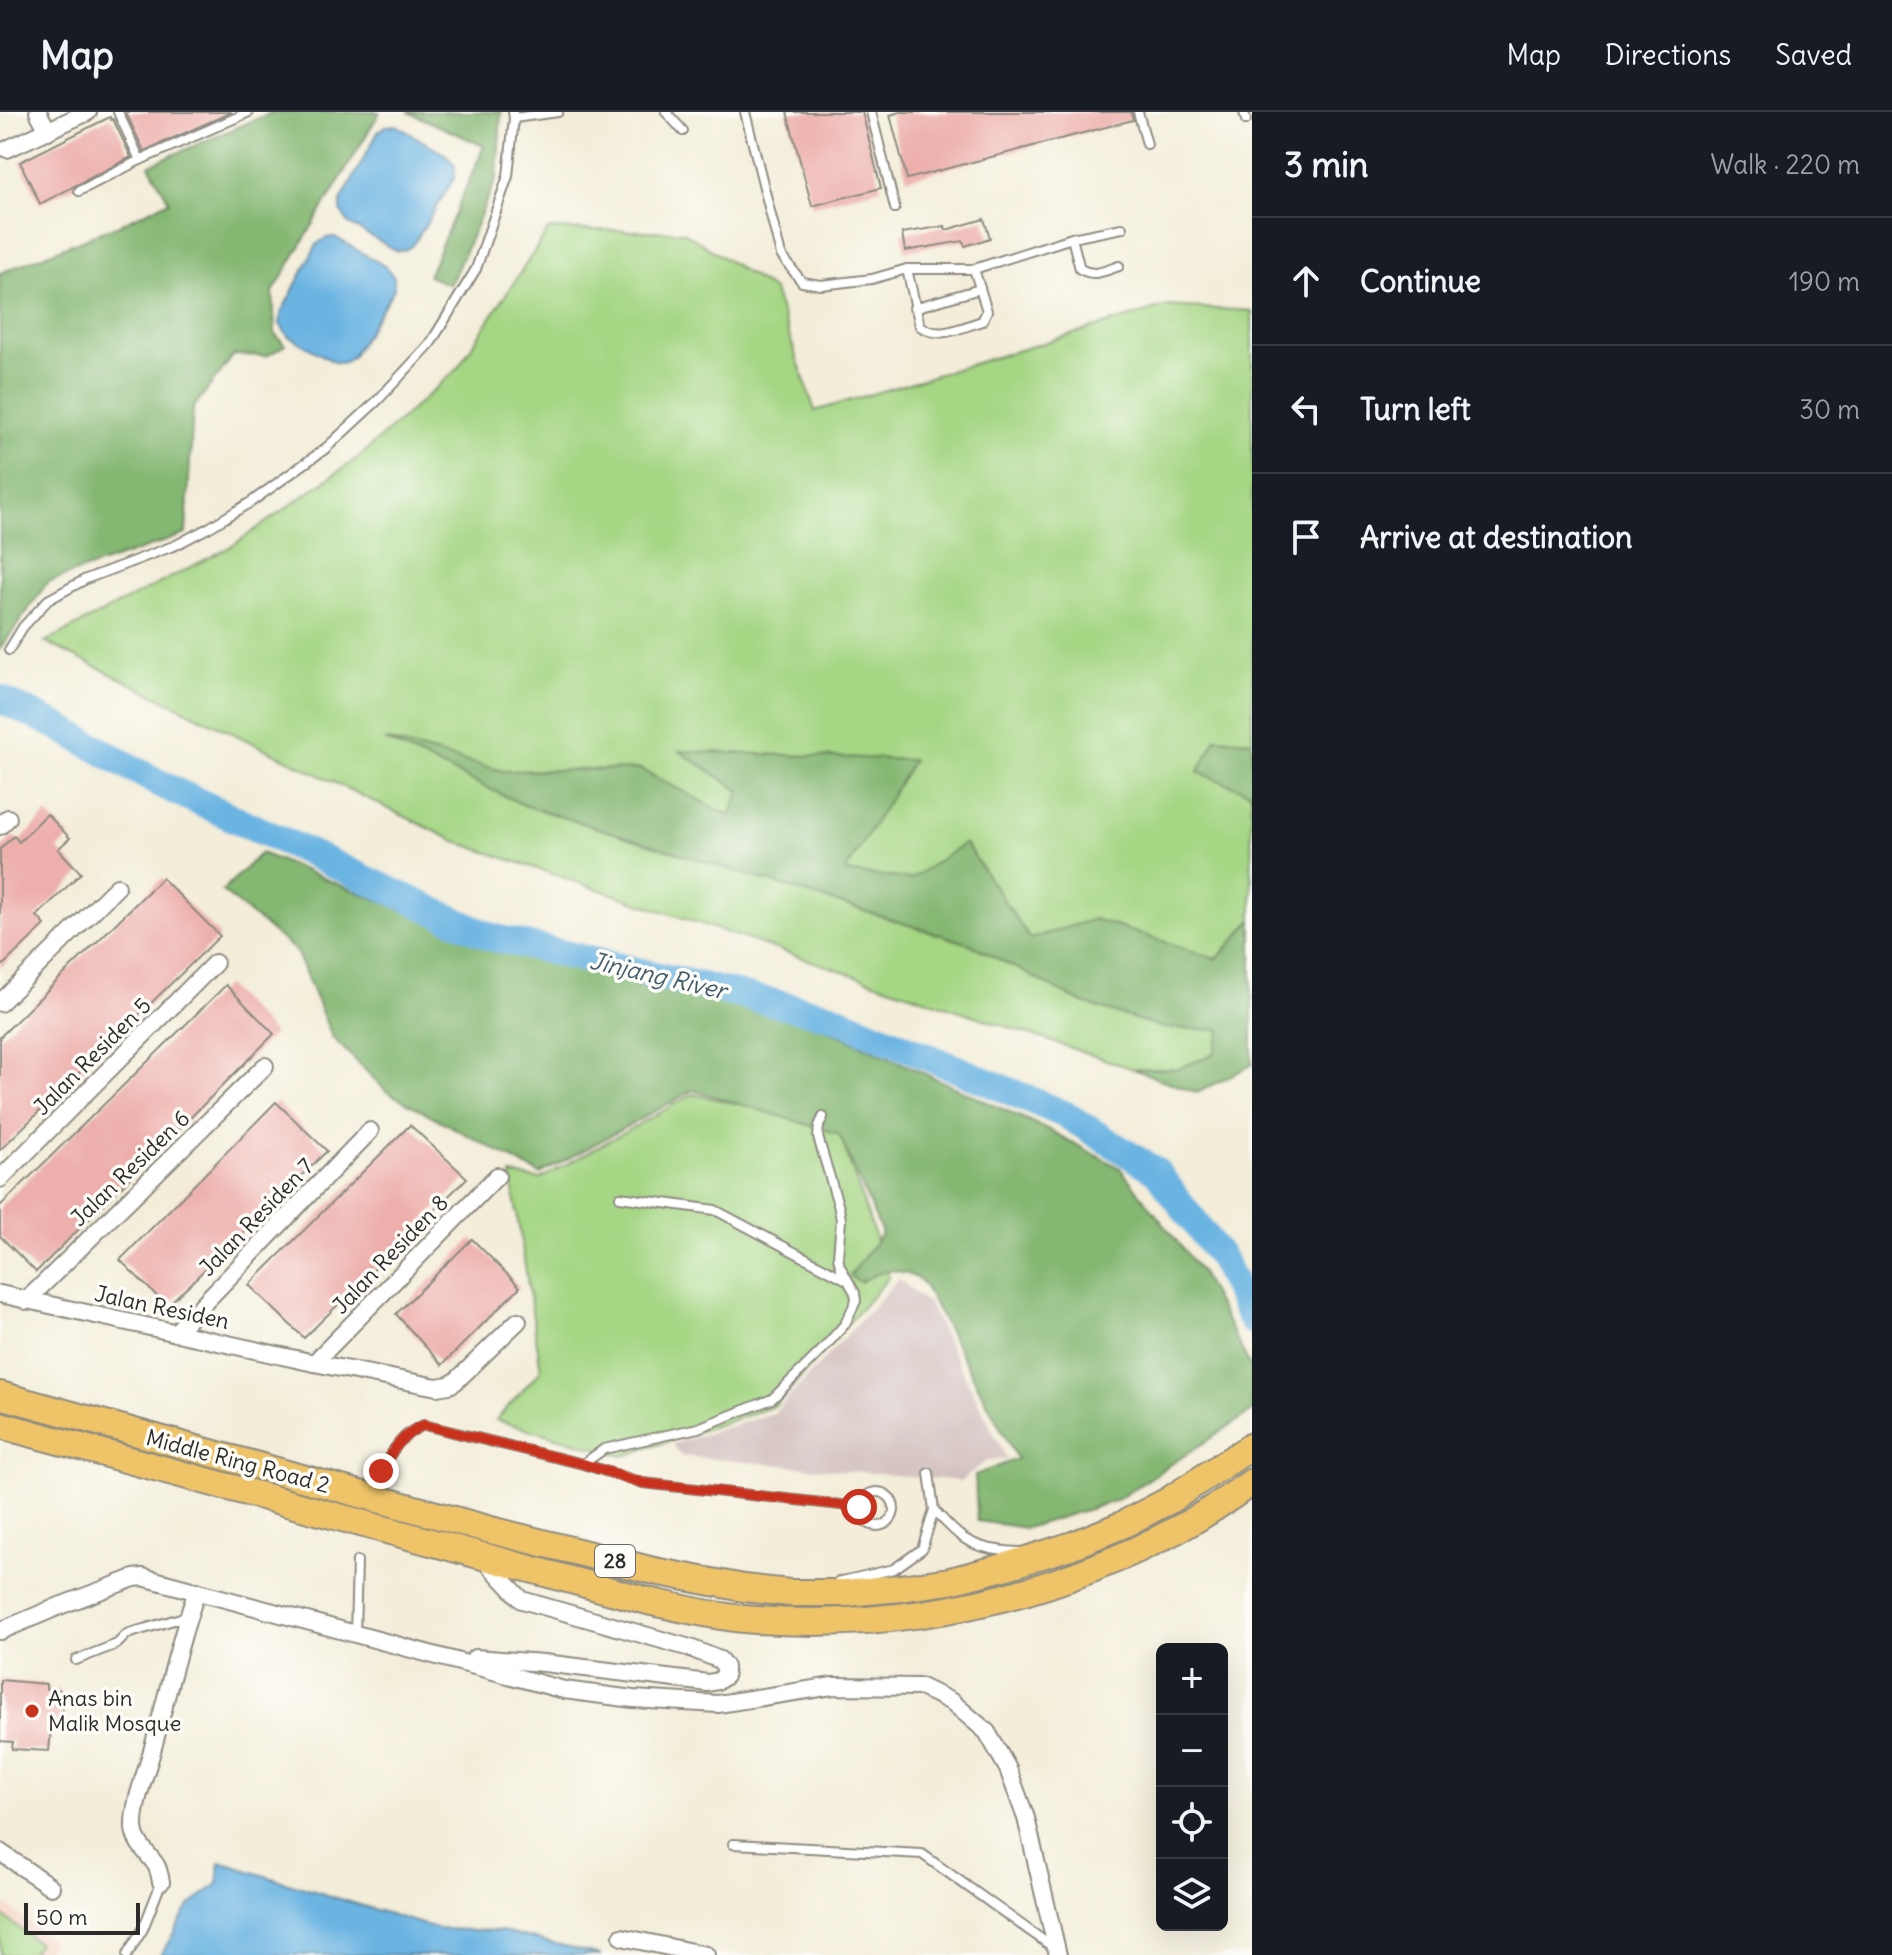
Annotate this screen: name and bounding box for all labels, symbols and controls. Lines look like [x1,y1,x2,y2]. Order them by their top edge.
text: Map [40,32,114,79]
text: Map [1506,37,1561,73]
text: Directions [1605,37,1731,73]
text: Saved [1775,37,1852,73]
text: 3 min [1284,143,1369,186]
text: Walk · 220 m [1711,148,1860,181]
icon: ahead [1284,259,1328,303]
text: Continue [1360,262,1481,300]
text: 190 m [1789,265,1860,298]
icon: left [1284,387,1328,431]
text: Turn left [1360,390,1471,428]
text: 30 m [1799,393,1860,426]
icon: arrive [1284,515,1328,559]
text: Arrive at destination [1360,518,1632,556]
water label: Jinjang River [587,945,732,1006]
street label: Jalan Residen 5 [27,991,157,1121]
street label: Jalan Residen 6 [65,1104,195,1232]
street label: Jalan Residen 7 [193,1152,319,1282]
street label: Jalan Residen 8 [326,1189,454,1319]
street label: Jalan Residen [92,1279,232,1335]
street label: Middle Ring Road 2 [143,1423,333,1499]
route end [363,1453,399,1489]
route start [841,1489,877,1525]
road number: 28 [595,1545,635,1577]
map controls [1156,1643,1228,1931]
button: + [1156,1643,1228,1715]
place label: Anas bin Malik Mosque [48,1684,181,1737]
marker: Anas bin Malik Mosque [23,1702,41,1720]
button: − [1156,1715,1228,1787]
button: locate [1156,1787,1228,1859]
button: layers [1156,1859,1228,1931]
scale bar [24,1899,140,1935]
text: 50 m [36,1903,88,1931]

